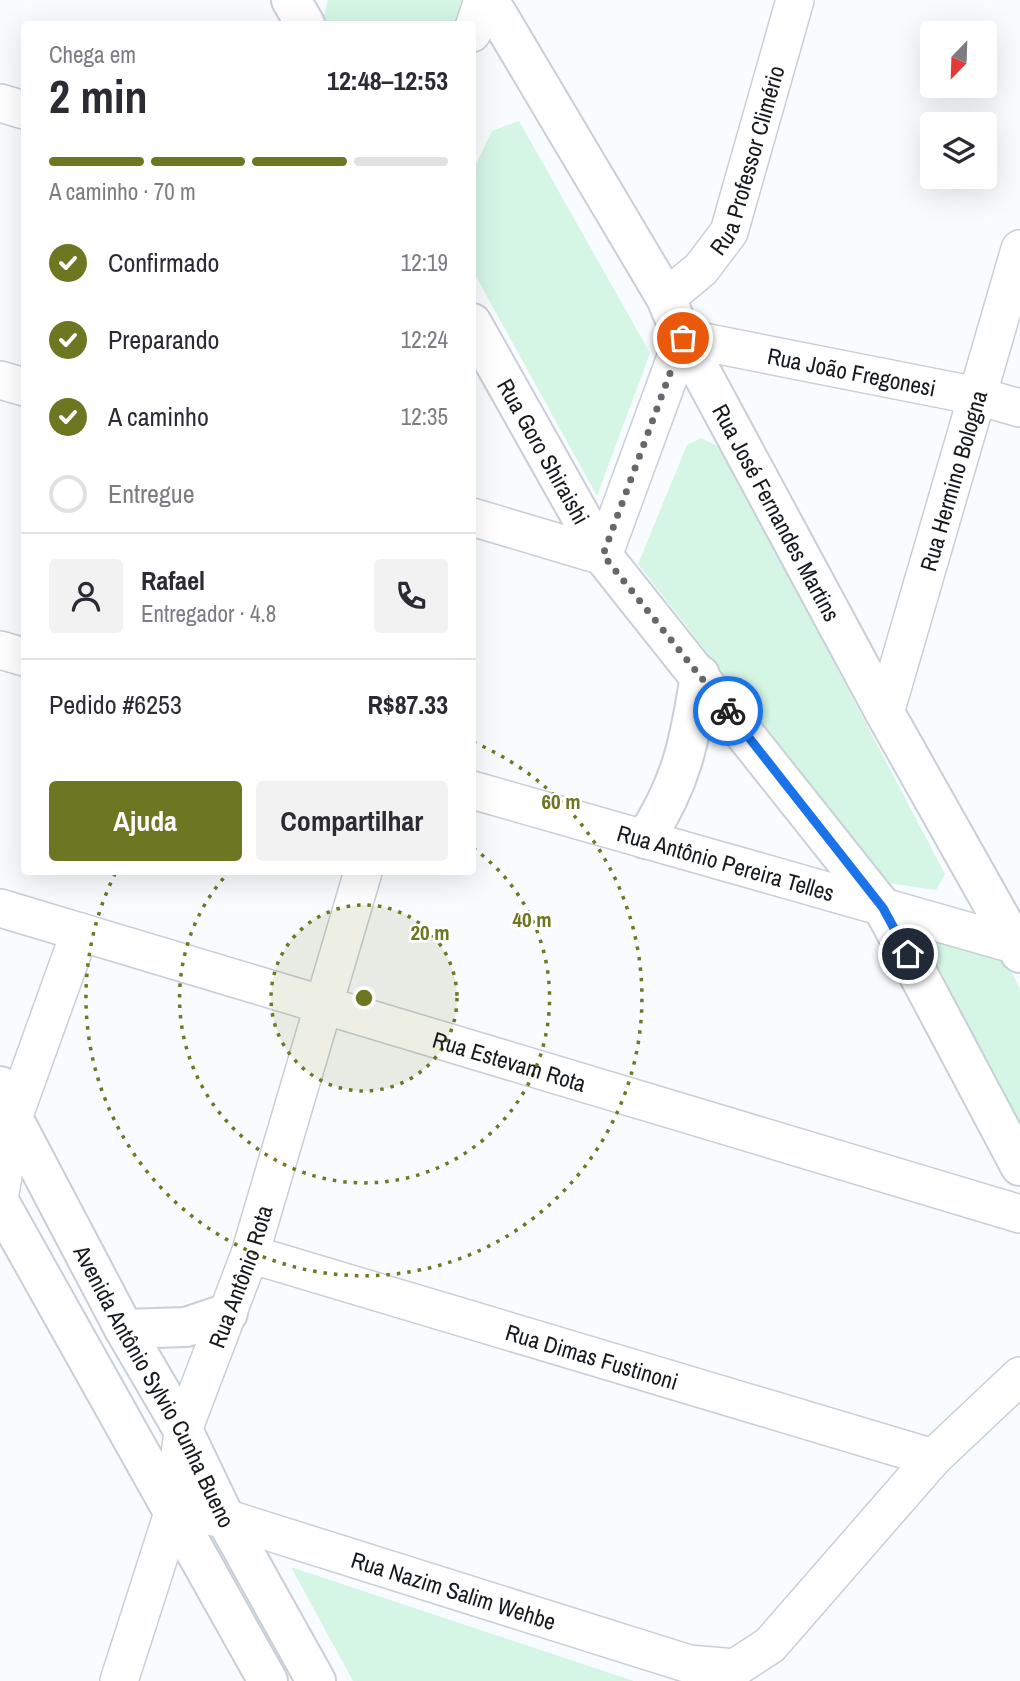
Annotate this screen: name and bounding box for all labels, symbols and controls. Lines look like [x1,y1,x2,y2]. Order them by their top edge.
north arrow [920,21,998,98]
map controls [920,21,997,189]
text: Chega em [49,39,136,70]
street label: Rua Professor Climério [702,62,791,261]
text: 12:48–12:53 [327,63,448,98]
text: 2 min [49,65,148,127]
button: layers [920,112,997,189]
text: A caminho · 70 m [49,176,196,207]
icon: check [49,244,87,282]
text: Confirmado [108,245,219,280]
text: 12:19 [401,247,448,278]
pin [653,308,713,368]
icon: bag [664,319,702,357]
icon: check [49,321,87,359]
text: Preparando [108,322,219,357]
text: 12:24 [401,324,448,355]
street label: Rua João Fregonesi [765,340,939,403]
street label: Rua Goro Shiraishi [491,373,597,530]
street label: Rua Hermino Bologna [912,386,994,575]
icon: check [49,398,87,436]
street label: Rua José Fernandes Martins [706,398,848,626]
text: A caminho [108,399,209,434]
text: 12:35 [401,401,448,432]
text: Entregue [108,476,195,511]
button: person [49,559,123,633]
button: phone [374,559,448,633]
text: Rafael [141,563,205,598]
text: Entregador · 4.8 [141,598,276,629]
courier [693,676,763,746]
text: Pedido #6253 [49,687,182,722]
text: R$87.33 [367,687,448,722]
icon: bike [709,692,747,730]
button: Ajuda [49,781,242,861]
button: Compartilhar [256,781,448,861]
text: 60 m [541,787,581,816]
street label: Rua Antônio Pereira Telles [614,817,838,908]
text: 40 m [512,905,552,934]
text: 20 m [410,918,450,947]
pin [878,924,938,984]
icon: home [889,935,927,973]
centre of rings [352,986,376,1010]
street label: Rua Estevam Rota [429,1023,590,1099]
street label: Rua Antônio Rota [200,1201,279,1352]
street label: Avenida Antônio Sylvio Cunha Bueno [67,1239,243,1533]
street label: Rua Dimas Fustinoni [502,1316,682,1397]
street label: Rua Nazim Salim Wehbe [348,1543,560,1637]

